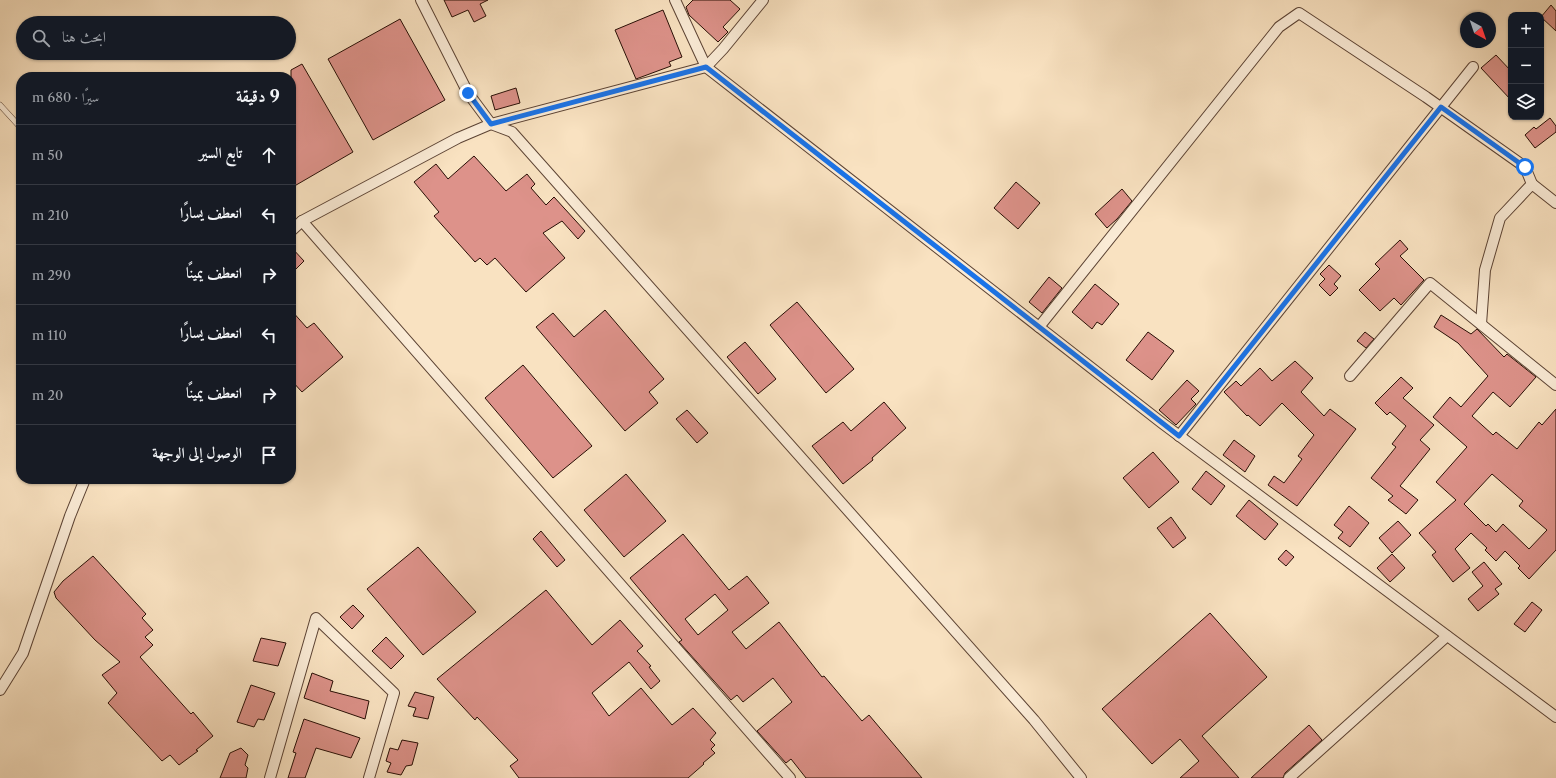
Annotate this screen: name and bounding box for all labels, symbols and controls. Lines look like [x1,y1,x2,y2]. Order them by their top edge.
north arrow [1460,12,1496,48]
map controls [1508,12,1544,120]
button: + [1508,12,1544,48]
search box [16,16,296,60]
icon: search [30,27,52,49]
text: ابحث هنا [62,27,106,46]
button: − [1508,48,1544,84]
route end [459,84,477,102]
button: layers [1508,84,1544,120]
text: 9 دقيقة [236,86,280,106]
text: سيرًا · 680 m [32,89,99,105]
text: تابع السير [199,143,242,162]
icon: ahead [258,144,280,166]
text: 50 m [32,147,63,163]
route start [1516,158,1534,176]
text: انعطف يسارًا [180,203,242,222]
icon: left [258,204,280,226]
text: 210 m [32,207,69,223]
text: انعطف يمينًا [186,263,242,282]
icon: right [258,264,280,286]
text: 290 m [32,267,71,283]
text: انعطف يسارًا [180,323,242,342]
icon: left [258,324,280,346]
text: 110 m [32,327,67,343]
text: انعطف يمينًا [186,383,242,402]
icon: right [258,384,280,406]
text: 20 m [32,387,63,403]
text: الوصول إلى الوجهة [152,443,242,462]
icon: arrive [258,444,280,466]

